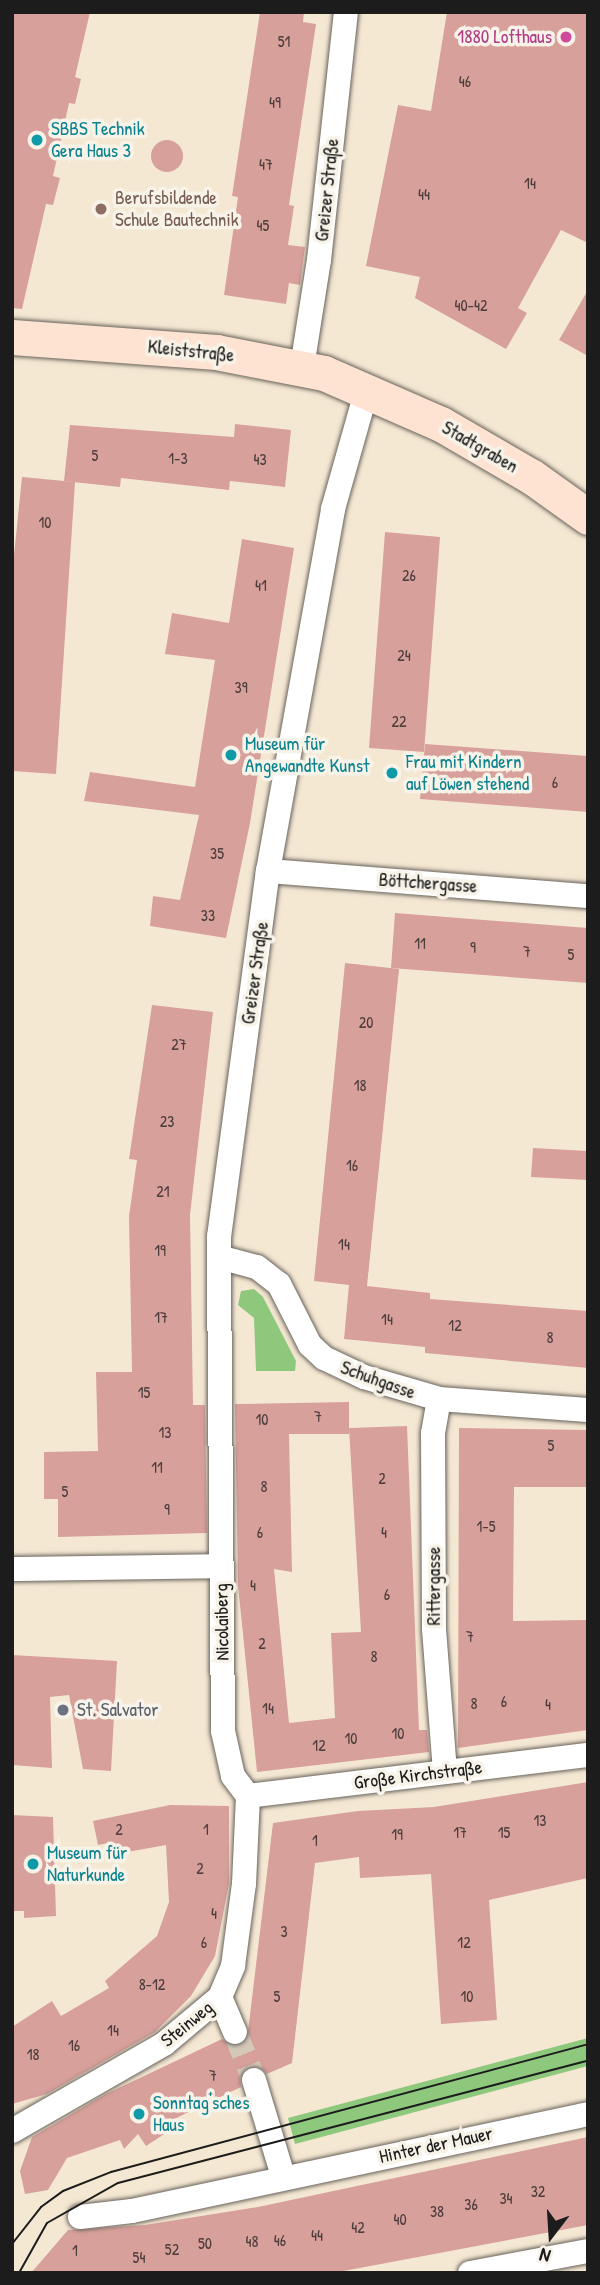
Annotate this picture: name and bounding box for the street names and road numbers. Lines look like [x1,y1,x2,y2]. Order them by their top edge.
street label: Greizer Straße [310,137,344,243]
street label: Kleiststraße [147,335,235,367]
street label: Stadtgraben [438,416,522,478]
street label: Böttchergasse [378,868,478,898]
street label: Greizer Straße [237,920,273,1026]
street label: Schuhgasse [338,1356,418,1404]
street label: Rittergasse [423,1547,445,1625]
street label: Nicolaiberg [210,1583,234,1661]
street label: Große Kirchstraße [353,1756,483,1794]
street label: Steinweg [156,1996,218,2052]
street label: Hinter der Mauer [377,2122,495,2168]

